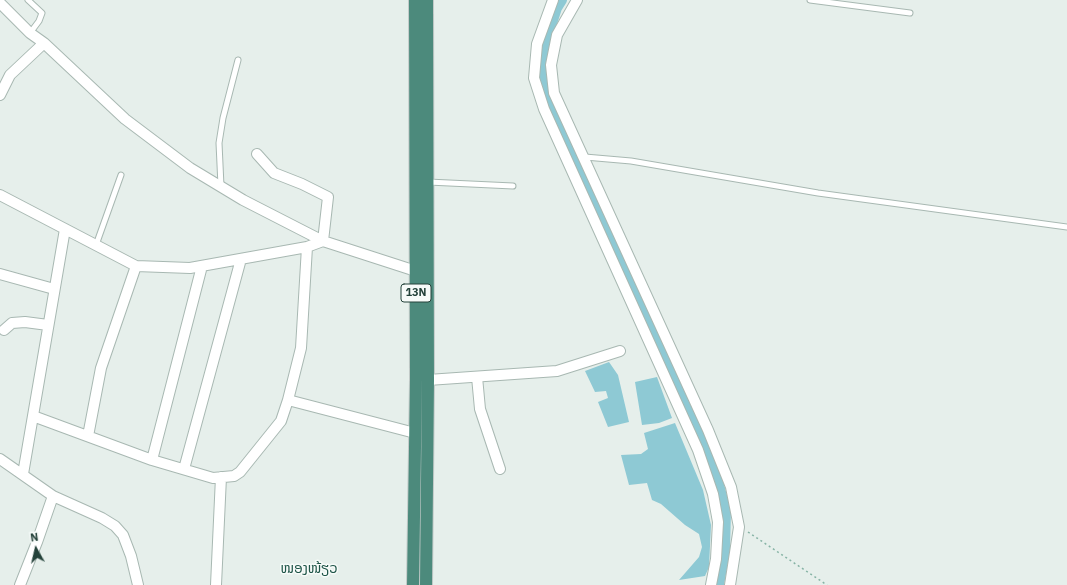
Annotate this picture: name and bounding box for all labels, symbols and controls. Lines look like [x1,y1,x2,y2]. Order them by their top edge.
road number: 13N [401,284,431,302]
north arrow [16,529,56,569]
text: N [29,530,39,545]
district label: ໜອງໜ້ຽວ [280,561,338,577]

